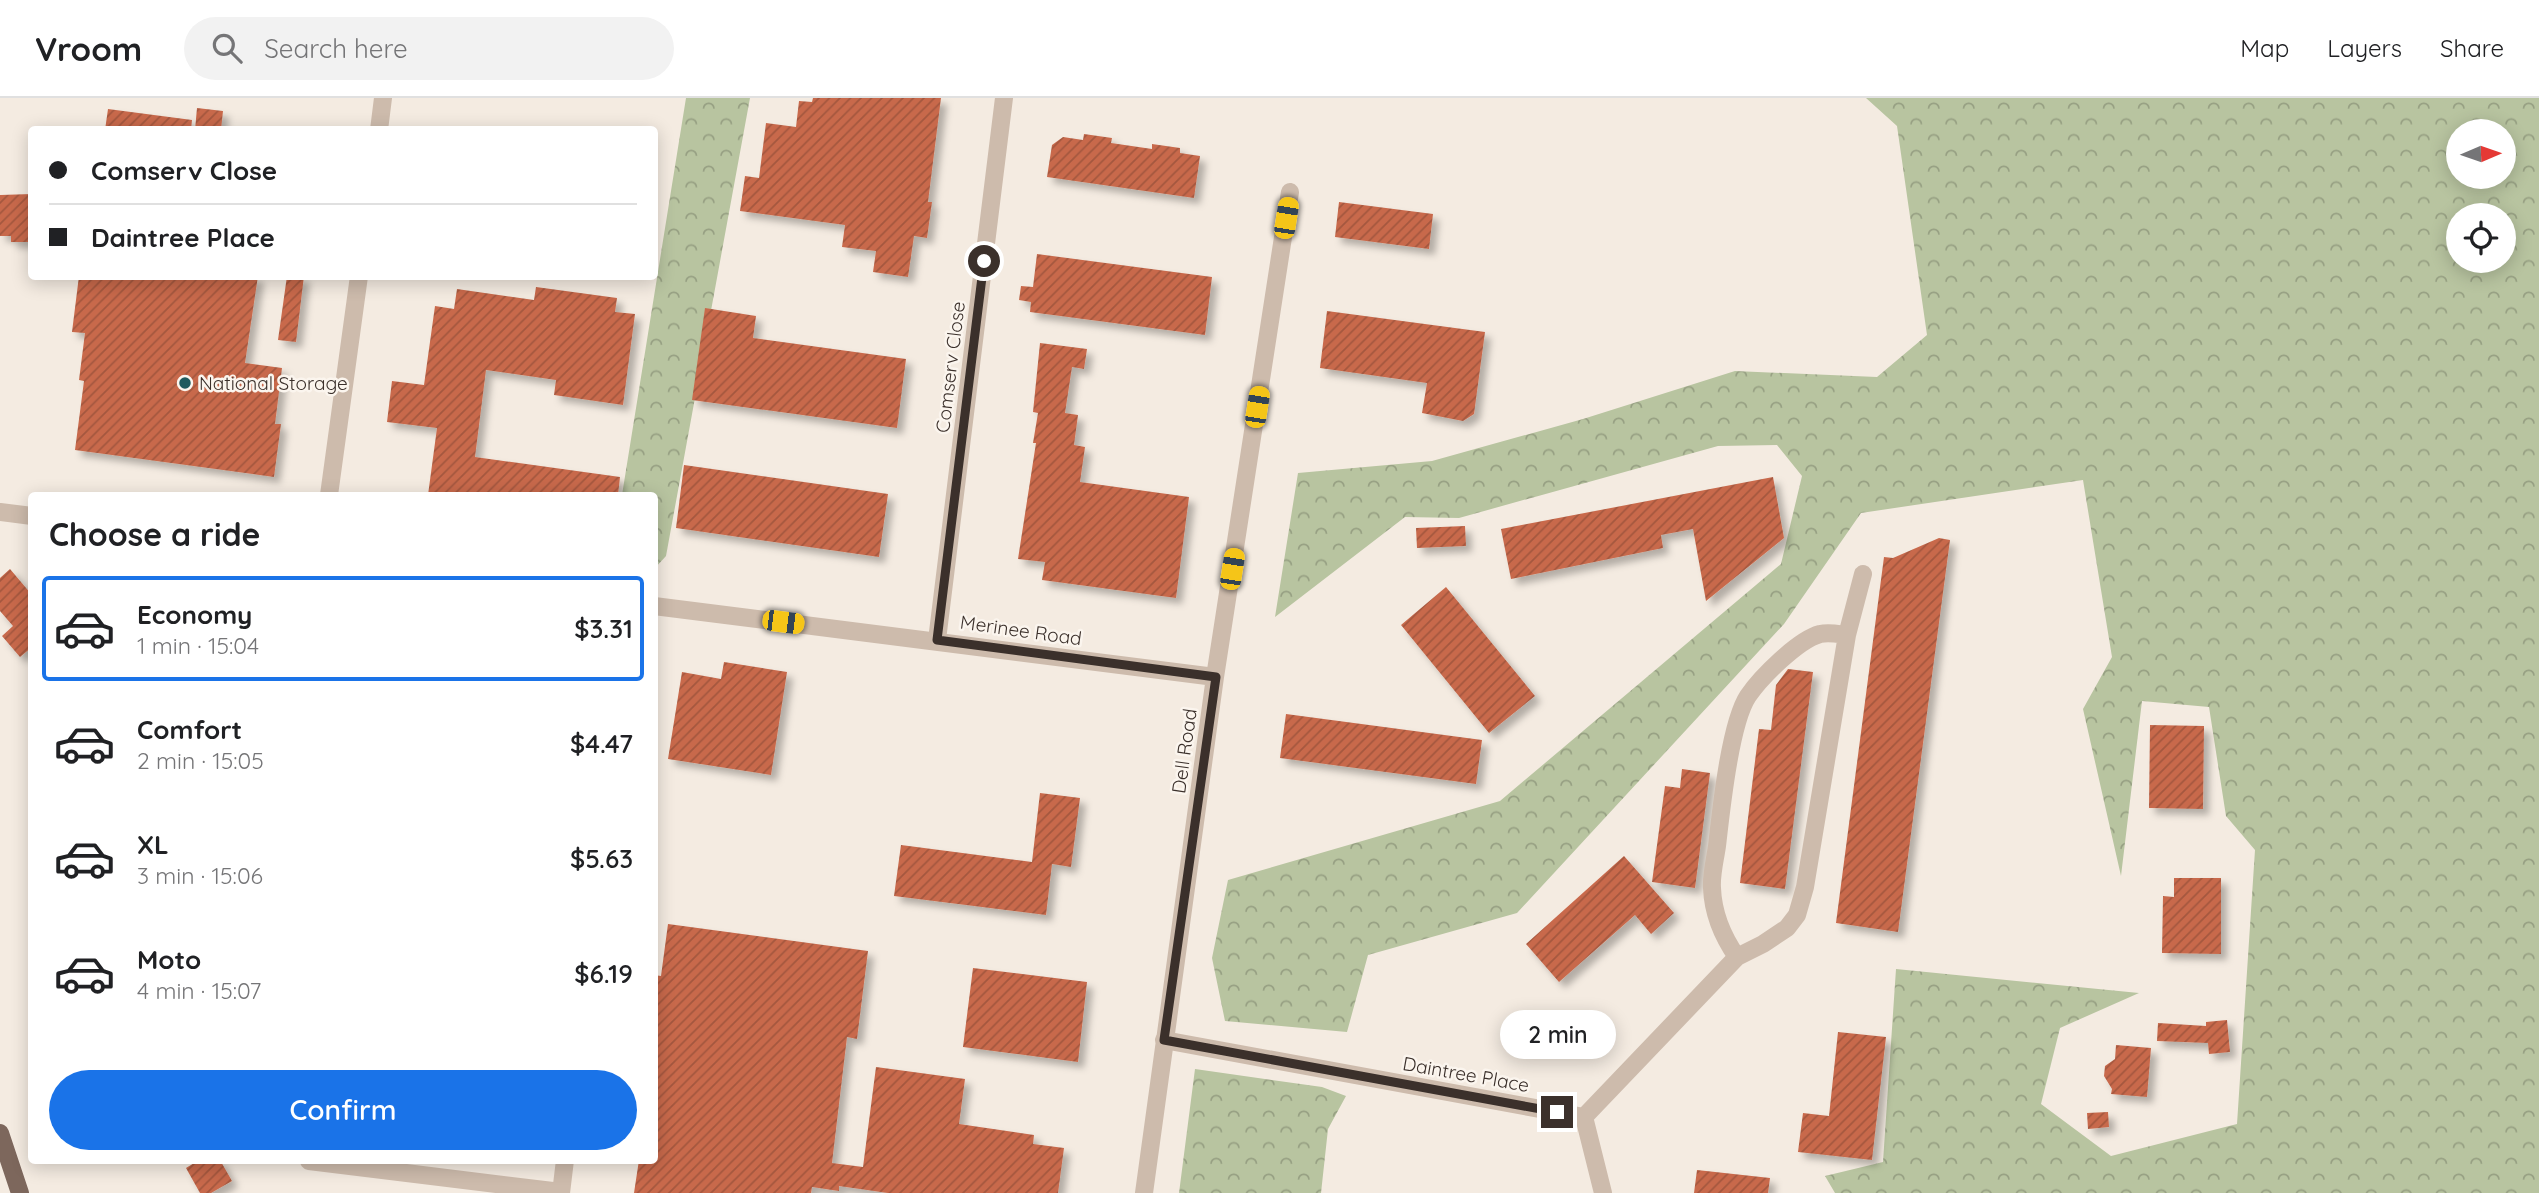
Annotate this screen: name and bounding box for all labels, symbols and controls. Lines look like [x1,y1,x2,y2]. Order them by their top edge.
search box [184,17,674,80]
text: Vroom [35,28,142,69]
icon: search [208,29,246,67]
text: Search here [264,32,408,65]
text: Map [2240,33,2289,63]
text: Layers [2327,33,2402,63]
text: Share [2440,33,2504,63]
north arrow [2446,119,2516,189]
map controls [2446,119,2516,273]
text: Comserv Close [91,154,277,187]
car [1273,196,1300,240]
button: locate [2446,203,2516,273]
text: Daintree Place [91,221,275,254]
route start [968,245,1000,277]
street label: Comserv Close [930,300,970,434]
place label: National Storage [199,371,348,395]
marker: National Storage [177,375,193,391]
car [1244,385,1271,429]
text: Choose a ride [49,514,261,554]
car [1219,547,1246,591]
icon: car [53,597,116,660]
text: Economy [137,598,252,631]
car [761,609,806,635]
street label: Merinee Road [959,610,1083,650]
text: $3.31 [574,612,633,645]
text: 1 min · 15:04 [137,631,259,660]
street label: Dell Road [1166,707,1202,795]
icon: car [53,712,116,775]
text: Comfort [137,713,242,746]
text: $4.47 [570,727,633,760]
text: 2 min · 15:05 [137,746,264,775]
icon: car [53,827,116,890]
text: XL [137,828,169,861]
text: $5.63 [570,842,633,875]
text: 3 min · 15:06 [137,861,263,890]
icon: car [53,942,116,1005]
text: Moto [137,943,201,976]
text: $6.19 [574,957,633,990]
text: 4 min · 15:07 [137,976,261,1005]
callout: 2 min [1499,1010,1615,1060]
text: 2 min [1528,1020,1588,1049]
street label: Daintree Place [1401,1051,1531,1097]
button: Confirm [49,1070,637,1150]
route end [1541,1096,1573,1128]

